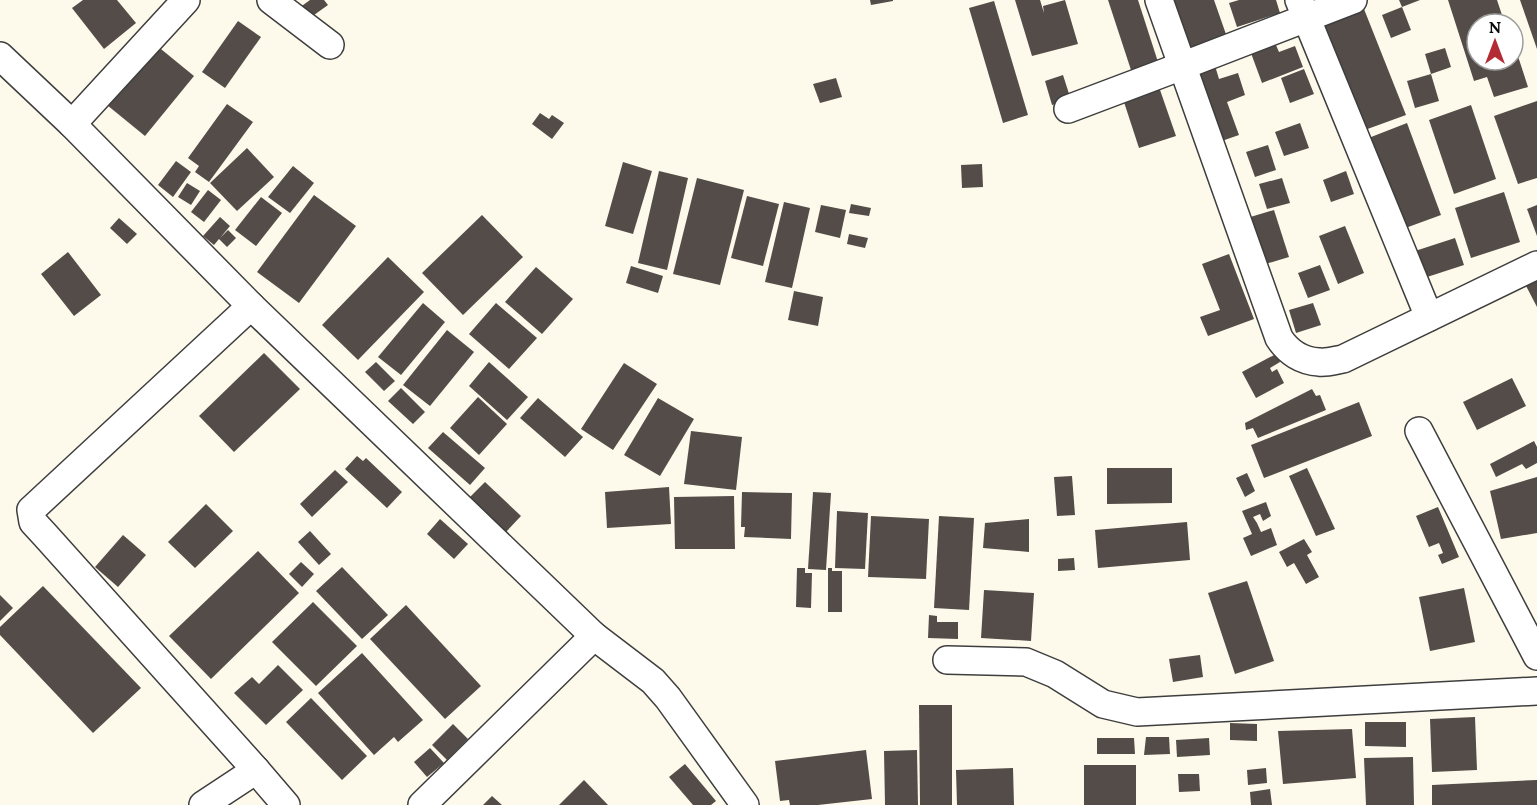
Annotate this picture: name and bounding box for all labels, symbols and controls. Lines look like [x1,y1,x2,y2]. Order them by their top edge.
north arrow [1465,12,1525,72]
text: N [1489,17,1501,37]

